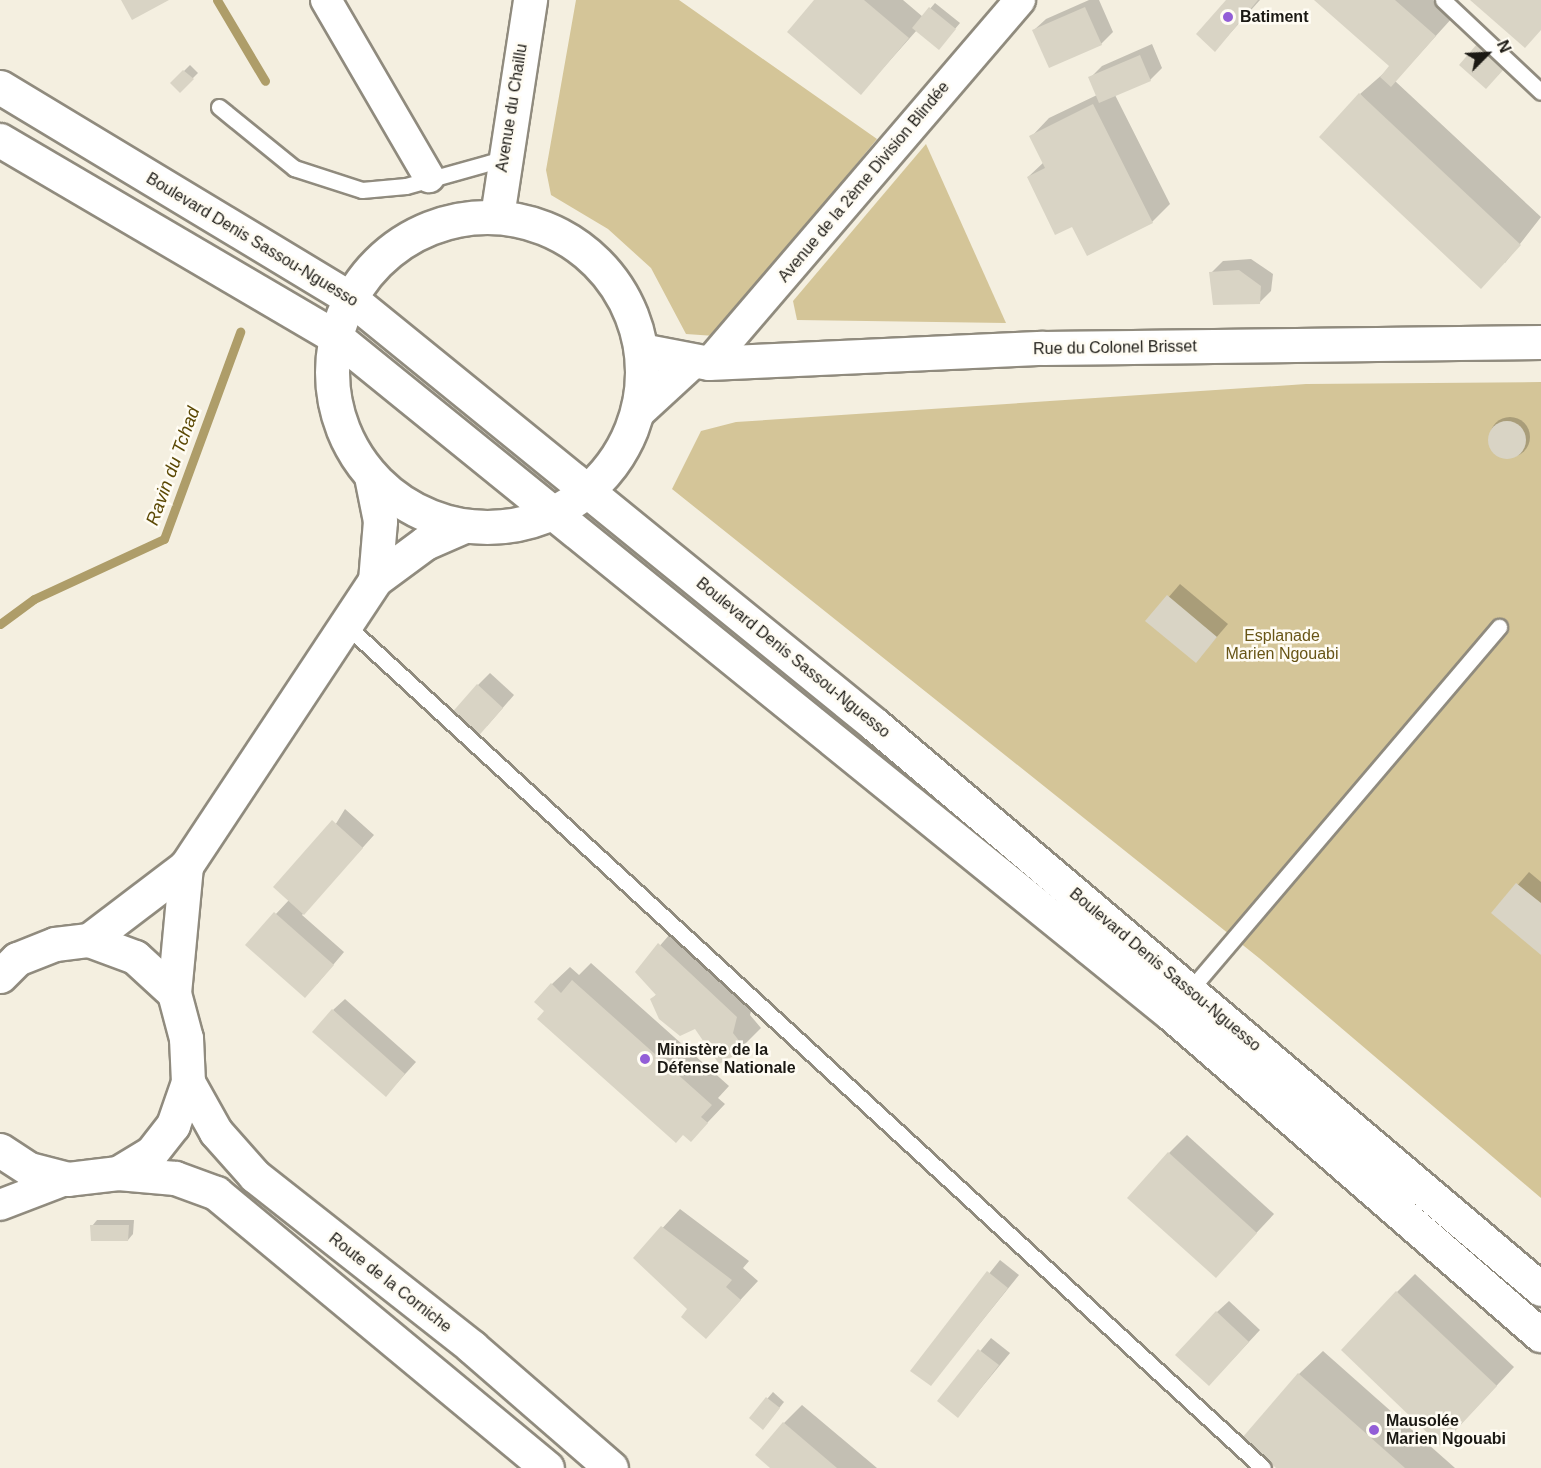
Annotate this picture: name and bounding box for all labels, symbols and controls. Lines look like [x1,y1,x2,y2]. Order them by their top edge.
place label: Batiment [1240,7,1308,27]
marker: Batiment [1221,10,1235,24]
north arrow [1457,24,1517,84]
text: N [1494,38,1514,55]
street label: Avenue du Chaillu [492,43,532,173]
street label: Avenue de la 2ème Division Blindée [774,78,954,286]
street label: Boulevard Denis Sassou-Nguesso [143,169,361,311]
street label: Rue du Colonel Brisset [1033,337,1197,359]
water label: Ravin du Tchad [142,404,204,528]
street label: Boulevard Denis Sassou-Nguesso [692,574,894,742]
park label: Esplanade Marien Ngouabi [1226,626,1338,664]
street label: Boulevard Denis Sassou-Nguesso [1065,884,1265,1056]
place label: Ministère de la Défense Nationale [657,1040,796,1078]
marker: Ministère de la Défense Nationale [638,1052,652,1066]
street label: Route de la Corniche [325,1229,455,1337]
place label: Mausolée Marien Ngouabi [1386,1411,1506,1449]
marker: Mausolée Marien Ngouabi [1367,1423,1381,1437]

